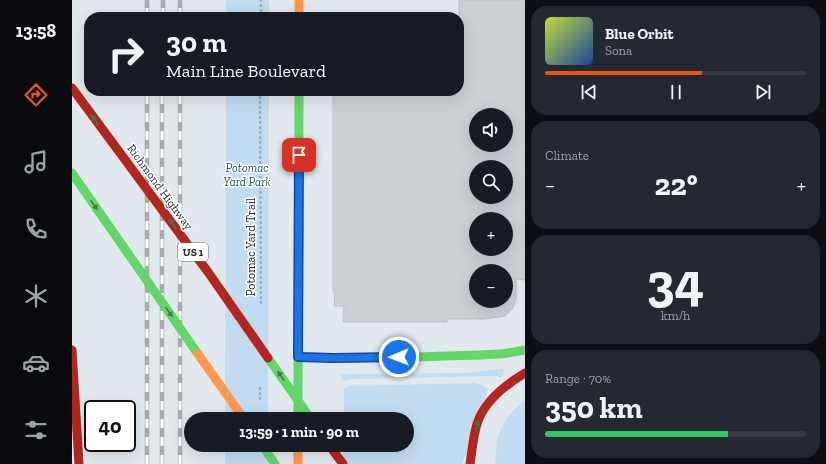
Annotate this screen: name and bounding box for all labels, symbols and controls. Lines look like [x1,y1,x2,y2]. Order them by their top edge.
text: 13:58 [16,20,56,42]
text: Blue Orbit [605,25,673,43]
text: 30 m [166,26,227,59]
icon: right [100,28,152,80]
text: Sona [605,43,632,58]
text: Main Line Boulevard [166,60,326,82]
icon: directions [22,81,50,109]
icon: previous [578,81,600,103]
icon: pause [665,81,687,103]
icon: next [752,81,774,103]
map controls [469,108,513,308]
button: sound [469,108,513,152]
one-way arrow [91,114,99,125]
pin [282,138,316,172]
street label: Richmond Highway [124,142,196,233]
icon: arrive [288,144,310,166]
icon: music [22,148,50,176]
text: Climate [545,148,589,163]
button: search [469,160,513,204]
park label: Potomac Yard Park [223,161,271,189]
text: 22° [654,167,698,203]
text: − [545,172,555,199]
text: + [797,172,806,199]
street label: Potomac Yard Trail [244,198,258,296]
one-way arrow [90,200,98,210]
button: + [469,212,513,256]
icon: phone [22,215,50,243]
one-way arrow [168,219,177,230]
road number: US 1 [178,243,208,261]
text: 34 [647,251,704,313]
button: − [469,264,513,308]
icon: climate [22,282,50,310]
one-way arrow [165,307,173,317]
text: km/h [661,308,690,323]
position arrow [378,336,420,378]
icon: car [22,349,50,377]
one-way arrow [277,370,285,381]
text: Range · 70% [545,371,611,386]
text: 350 km [545,390,642,426]
speed limit sign: 40 [84,400,136,452]
icon: filters [22,416,50,444]
one-way arrow [474,419,480,431]
text: 13:59 · 1 min · 90 m [239,423,359,441]

